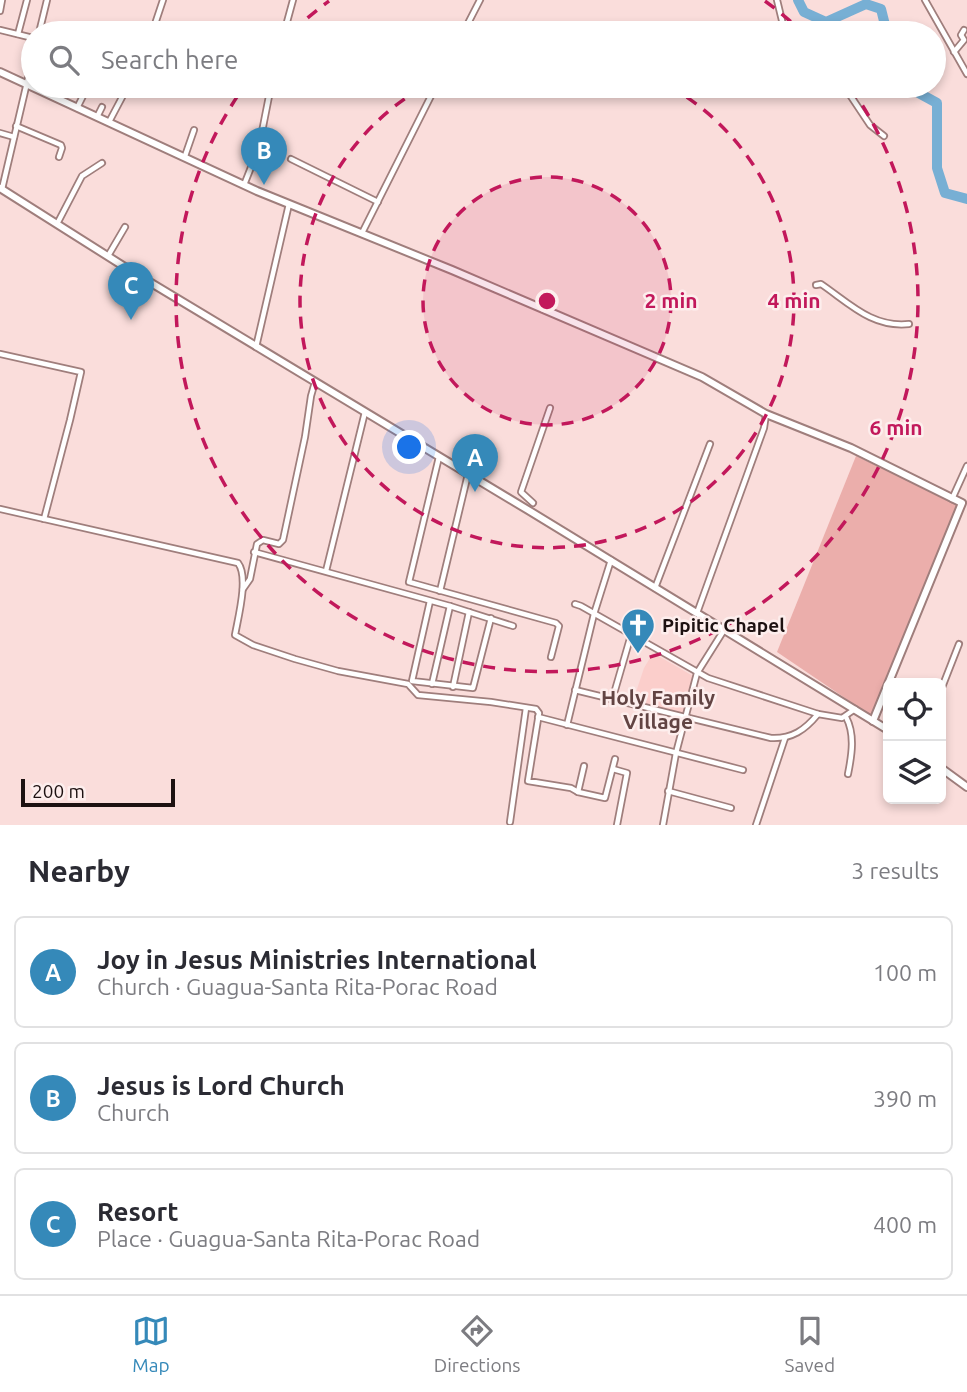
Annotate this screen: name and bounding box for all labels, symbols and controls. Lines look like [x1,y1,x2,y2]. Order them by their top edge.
search box [21,21,946,98]
icon: search [45,41,83,79]
text: Search here [101,45,238,74]
pin: B [241,127,287,185]
pin: C [108,262,154,320]
text: 2 min [644,288,698,312]
text: 4 min [767,288,821,312]
centre of rings [535,289,559,313]
text: 6 min [869,415,923,439]
your location [392,430,426,464]
pin: A [452,434,498,492]
church icon: Pipitic Chapel [619,606,657,655]
place label: Pipitic Chapel [662,614,785,636]
map controls [883,678,946,804]
button: locate [883,678,946,741]
district label: Holy Family Village [601,685,715,733]
button: layers [883,741,946,804]
scale bar [21,776,175,808]
text: 200 m [32,780,85,802]
text: Nearby [28,854,130,888]
text: 3 results [851,858,939,883]
text: Joy in Jesus Ministries International [97,945,537,974]
text: A [45,960,61,985]
text: 100 m [873,960,937,985]
text: Church · Guagua-Santa Rita-Porac Road [97,974,498,999]
text: Jesus is Lord Church [97,1071,345,1100]
text: B [45,1086,61,1111]
text: 390 m [873,1086,937,1111]
text: Church [97,1100,170,1125]
text: Resort [97,1197,178,1226]
text: C [46,1212,60,1237]
text: 400 m [873,1212,937,1237]
text: Place · Guagua-Santa Rita-Porac Road [97,1226,480,1251]
tab: Map [132,1312,170,1376]
tab: Directions [434,1312,521,1376]
tab: Saved [784,1312,835,1376]

